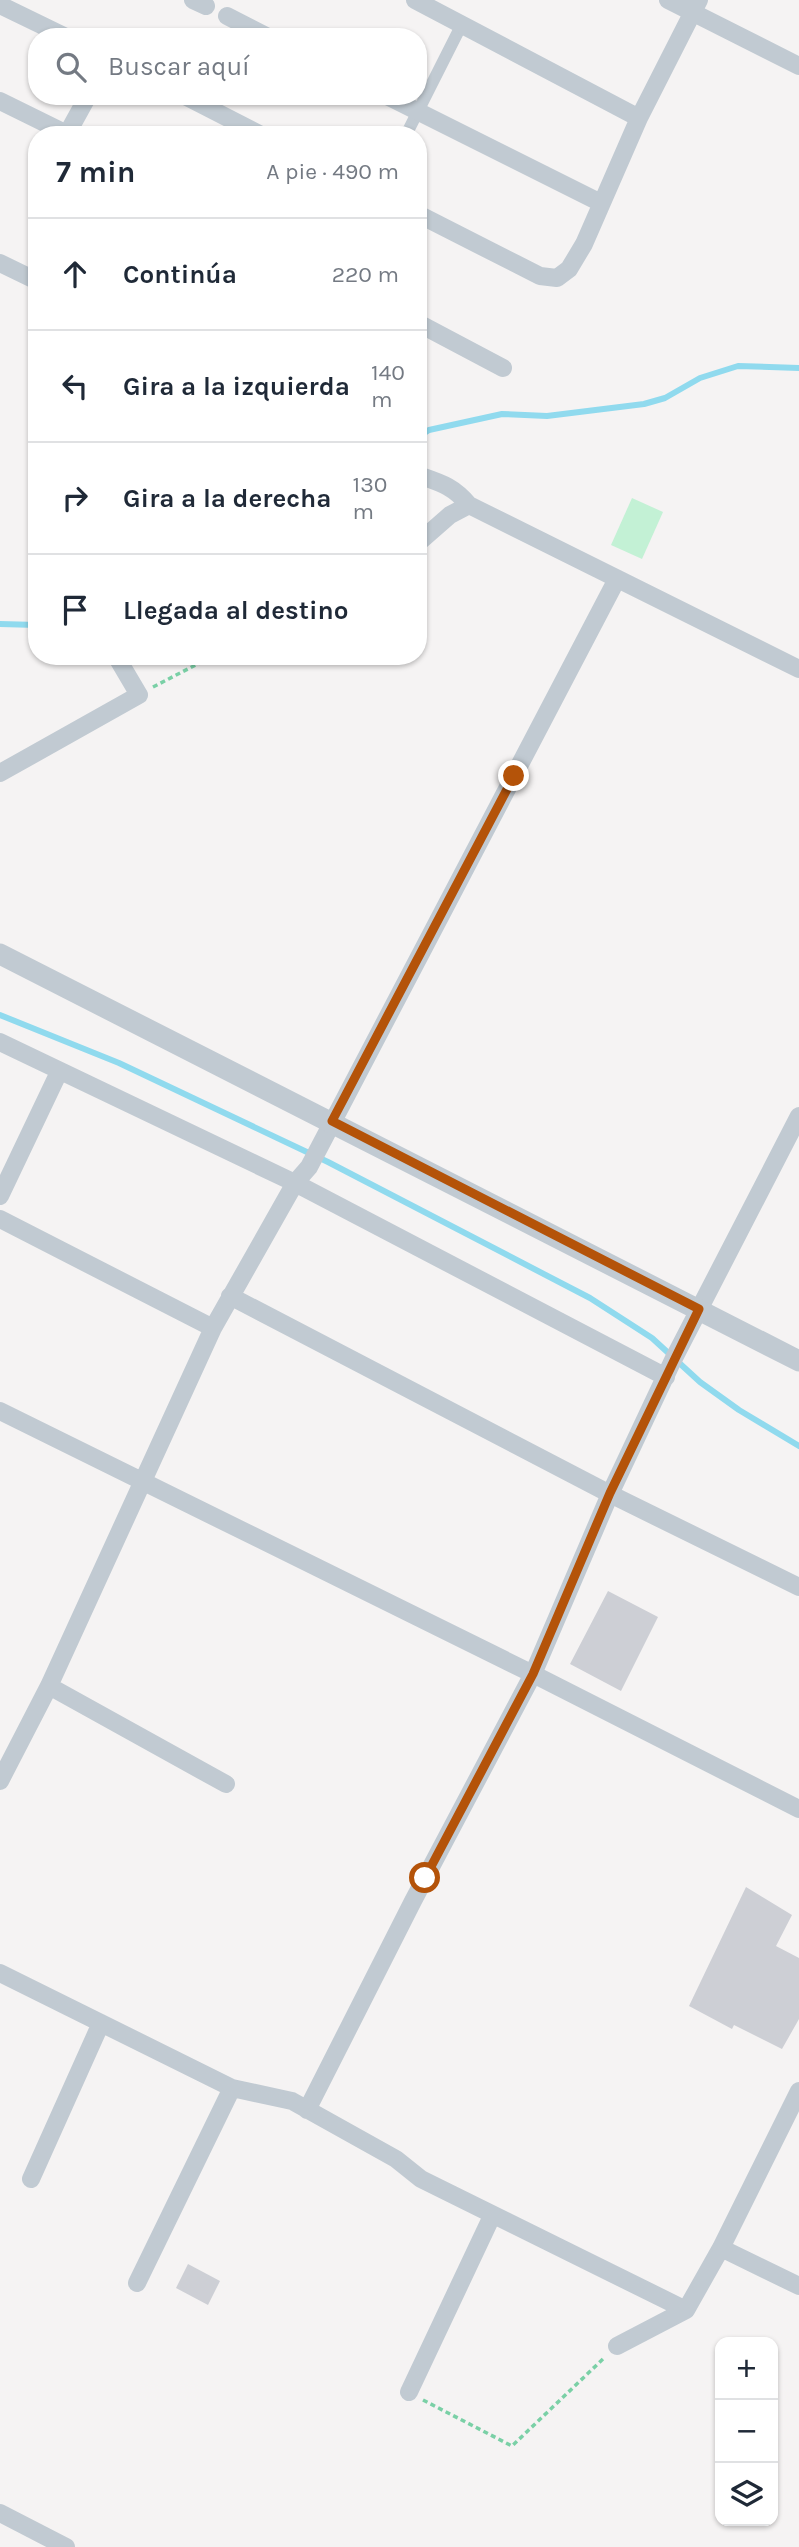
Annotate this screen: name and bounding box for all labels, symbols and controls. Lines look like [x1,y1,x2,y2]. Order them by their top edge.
search box [28,28,427,105]
icon: search [52,48,90,86]
text: Buscar aquí [108,51,250,82]
text: 7 min [56,154,136,190]
text: A pie · 490 m [266,158,399,185]
icon: ahead [56,255,94,293]
text: Continúa [123,259,237,290]
text: 220 m [332,261,399,288]
text: 140 m [371,359,405,413]
icon: left [56,367,94,405]
text: Gira a la izquierda [123,371,350,402]
text: 130 m [353,471,387,525]
icon: right [56,479,94,517]
text: Gira a la derecha [123,483,332,514]
icon: arrive [56,591,94,629]
text: Llegada al destino [123,595,349,626]
route end [498,760,529,791]
route start [409,1862,440,1893]
map controls [715,2337,778,2526]
button: + [715,2337,778,2400]
button: − [715,2400,778,2463]
button: layers [715,2463,778,2526]

